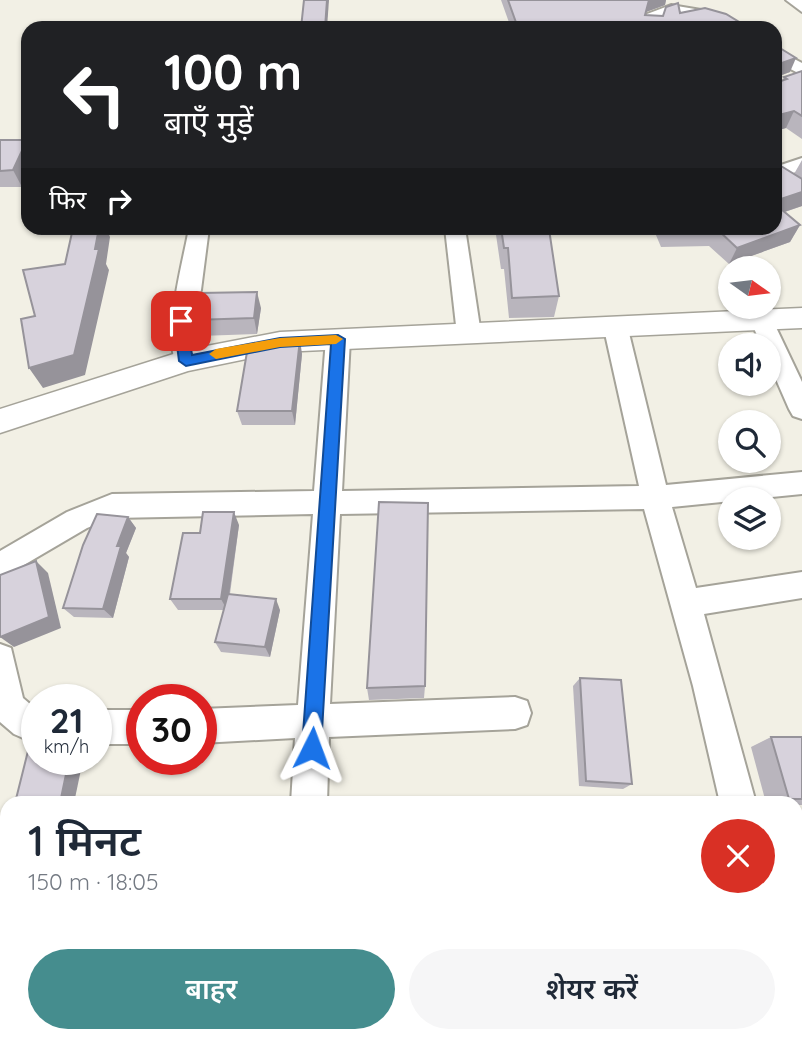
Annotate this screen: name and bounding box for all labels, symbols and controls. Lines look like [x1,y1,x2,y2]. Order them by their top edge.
text: 100 m [164,41,302,102]
icon: left [49,49,140,140]
text: बाएँ मुड़ें [164,102,253,142]
icon: right [100,182,138,220]
text: फिर [49,183,86,216]
north arrow [718,256,780,318]
map controls [718,256,781,550]
pin [151,291,211,351]
icon: arrive [162,302,200,340]
button: sound [718,333,781,396]
button: search [718,410,781,473]
button: layers [718,487,781,550]
speed limit sign: 30 [126,684,217,775]
text: 21 [50,698,83,742]
position arrow [275,711,349,785]
text: km/h [44,735,89,758]
text: 1 मिनट [28,814,141,867]
button: close [701,819,775,893]
text: 150 m · 18:05 [28,867,158,896]
button: बाहर [28,949,395,1029]
button: शेयर करें [409,949,775,1029]

